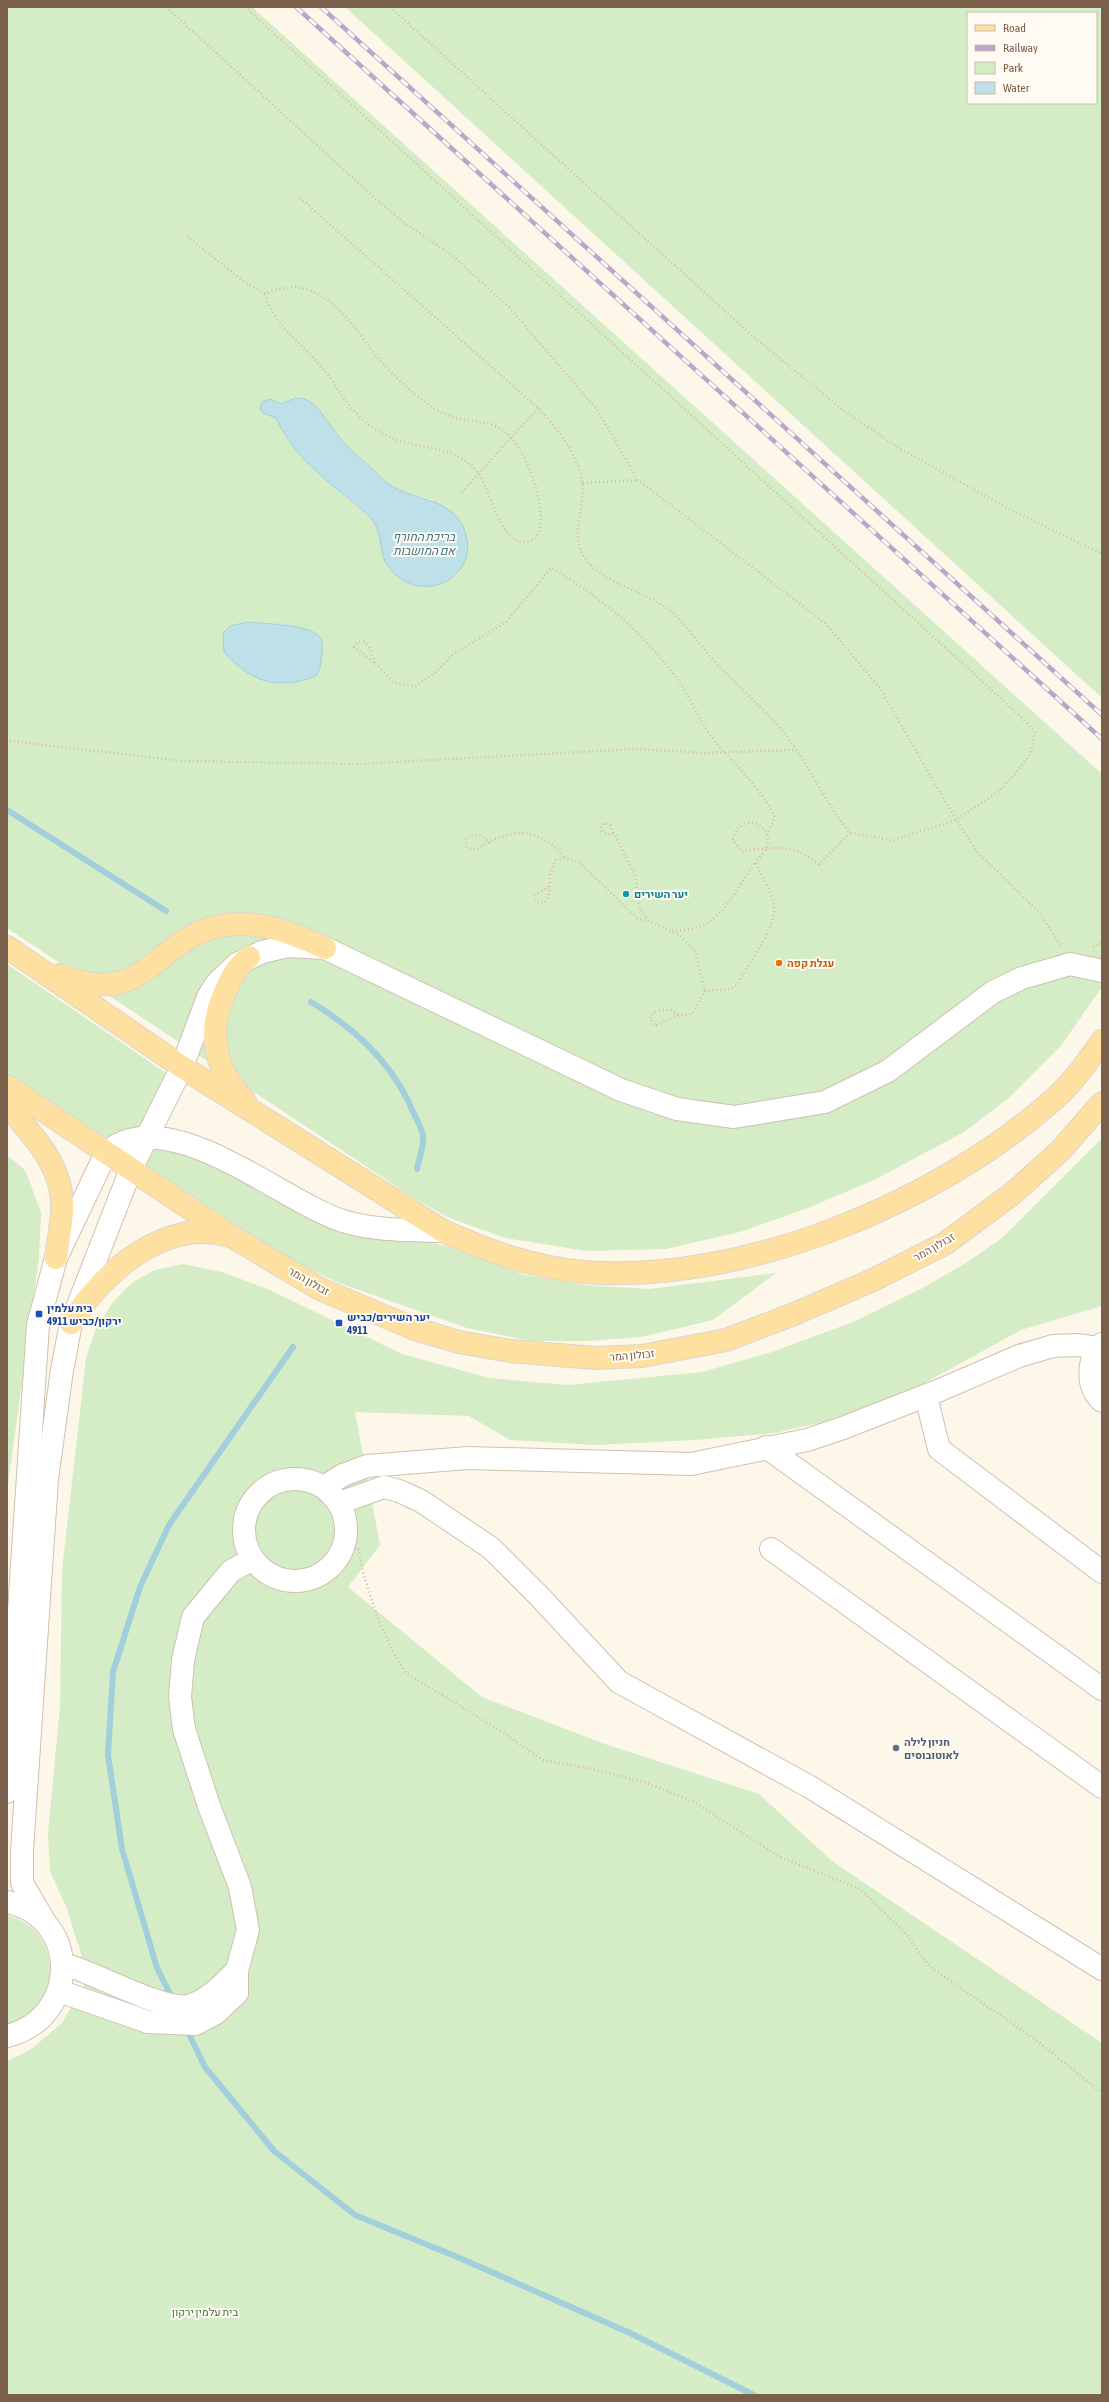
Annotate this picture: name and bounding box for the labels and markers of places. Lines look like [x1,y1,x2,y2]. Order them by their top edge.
place label: יער השירים [634,888,688,900]
marker: יער השירים [621,889,631,899]
place label: עגלת קפה [787,957,834,969]
marker: עגלת קפה [774,958,784,968]
place label: בית עלמין ירקון/כביש 4911 [46,1302,121,1327]
marker: בית עלמין ירקון/כביש 4911 [34,1309,44,1319]
place label: יער השירים/כביש 4911 [346,1311,430,1336]
marker: יער השירים/כביש 4911 [334,1318,344,1328]
place label: חניון לילה לאוטובוסים [904,1736,959,1761]
marker: חניון לילה לאוטובוסים [891,1743,901,1753]

